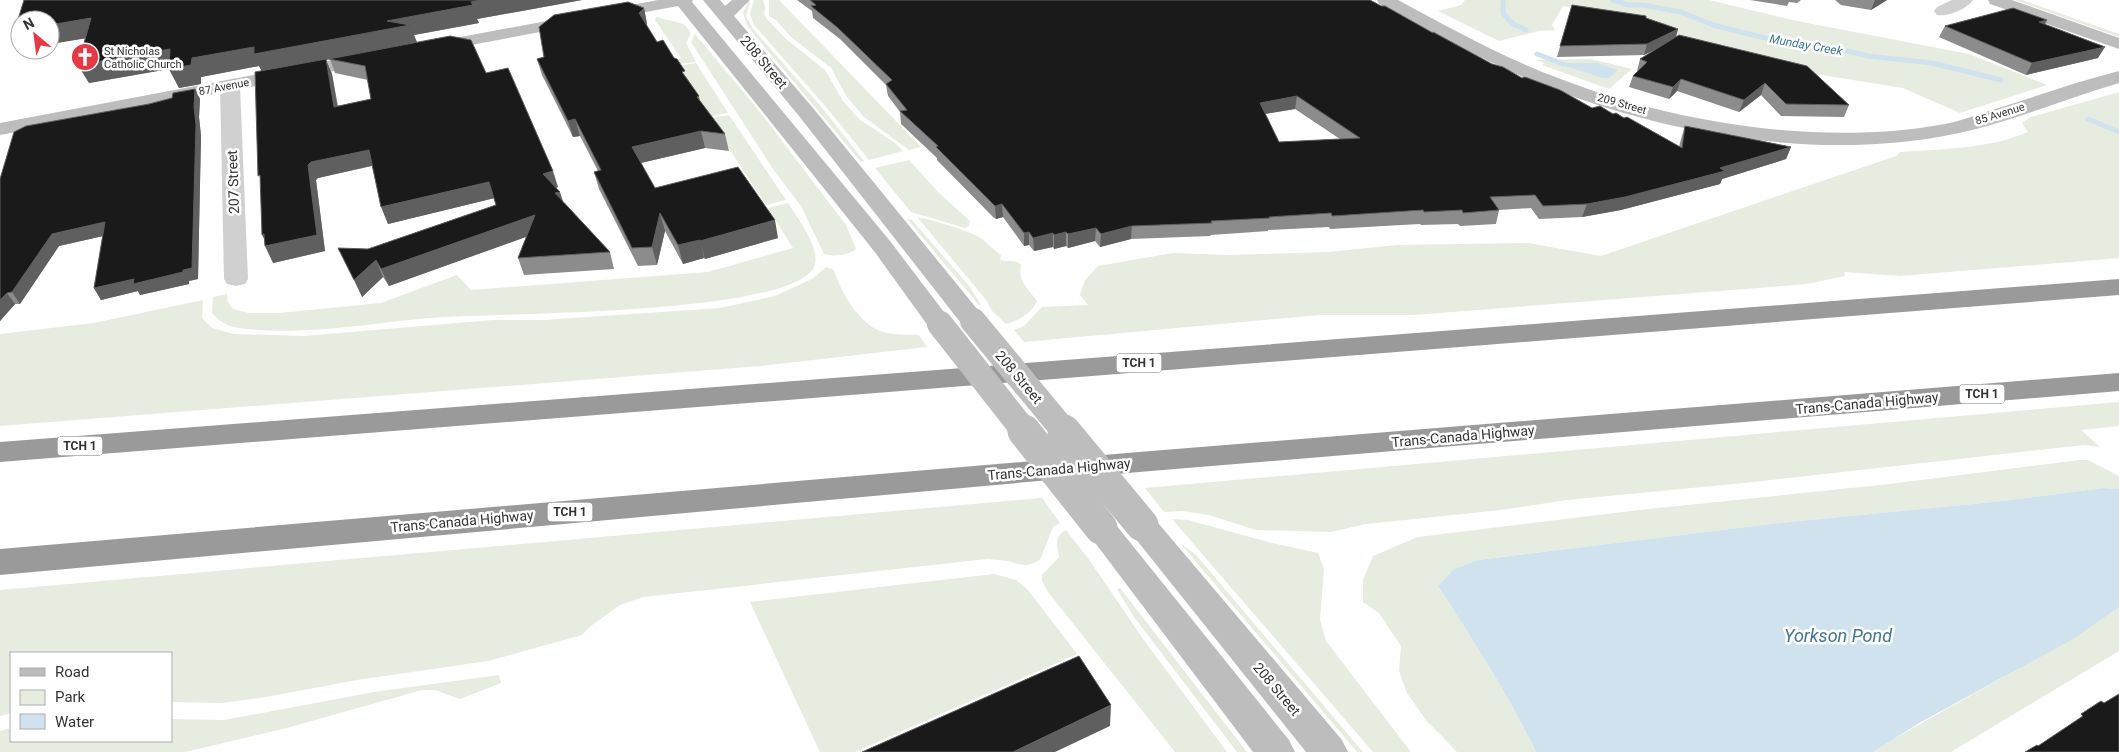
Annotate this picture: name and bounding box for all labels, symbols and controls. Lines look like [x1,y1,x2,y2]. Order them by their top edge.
north arrow [10,10,60,60]
text: N [20,14,37,33]
street label: 208 Street [737,32,791,92]
water label: Munday Creek [1768,32,1845,59]
church icon: St Nicholas Catholic Church [70,42,100,72]
place label: St Nicholas Catholic Church [104,45,182,71]
street label: 87 Avenue [198,76,250,98]
street label: 209 Street [1596,91,1648,117]
street label: 85 Avenue [1974,100,2026,128]
street label: 207 Street [224,149,242,214]
street label: 208 Street [992,347,1046,407]
road number: TCH 1 [1116,353,1162,372]
road number: TCH 1 [1960,384,2004,404]
street label: Trans-Canada Highway [1795,389,1940,417]
street label: Trans-Canada Highway [1391,422,1536,450]
road number: TCH 1 [58,436,102,456]
street label: Trans-Canada Highway [987,455,1132,483]
road number: TCH 1 [548,502,592,522]
street label: Trans-Canada Highway [390,507,535,535]
water label: Yorkson Pond [1784,625,1893,646]
legend [10,652,172,742]
street label: 208 Street [1250,659,1304,719]
text: Road [55,663,89,681]
text: Park [55,688,86,706]
text: Water [55,713,94,731]

